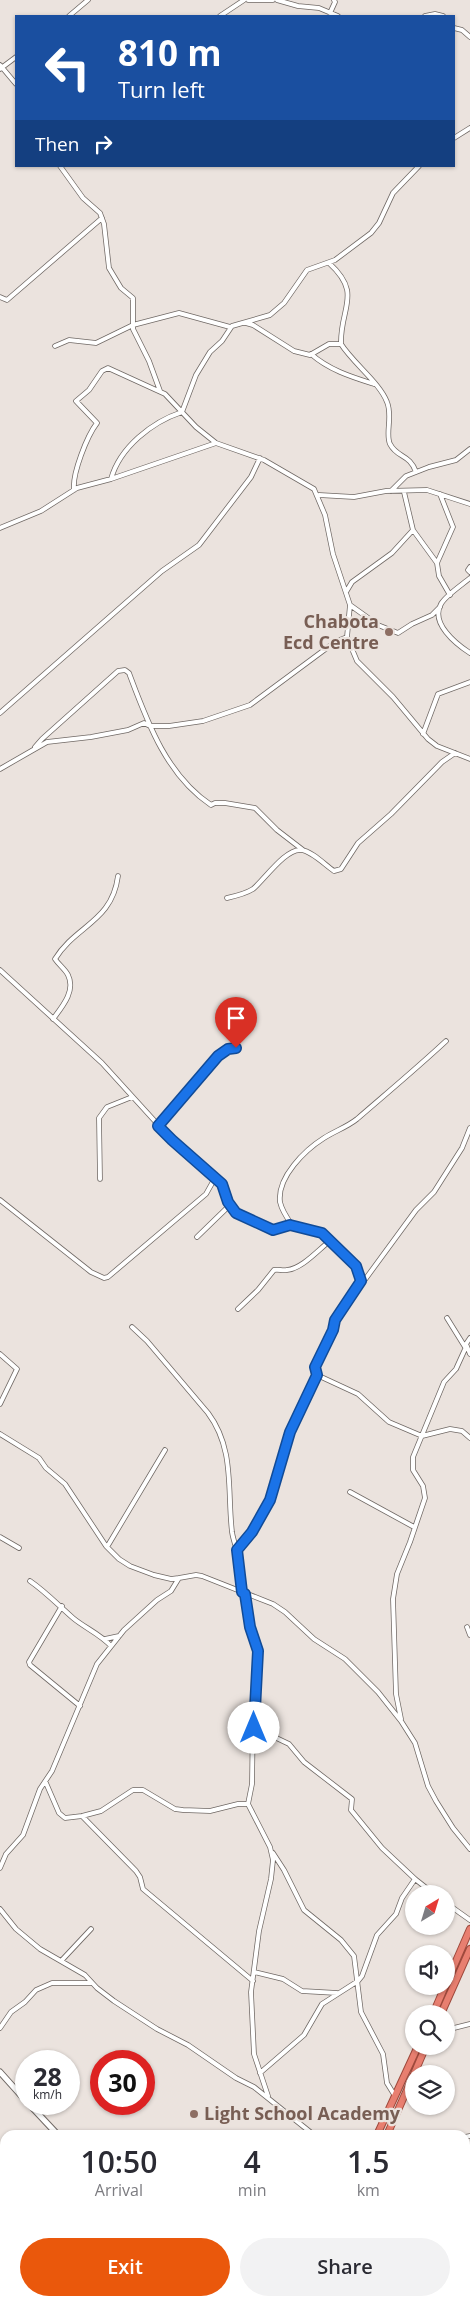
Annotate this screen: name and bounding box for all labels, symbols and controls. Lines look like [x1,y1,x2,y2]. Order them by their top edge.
text: 810 m [118,29,222,76]
icon: left [35,35,100,100]
text: Turn left [118,74,205,104]
icon: right [89,130,117,158]
text: Then [35,131,79,157]
place label: Chabota Ecd Centre [283,609,379,654]
marker: Chabota Ecd Centre [383,626,395,638]
pin [215,997,257,1048]
icon: arrive [222,1004,250,1032]
position arrow [227,1701,279,1753]
north arrow [405,1885,455,1935]
map controls [405,1885,455,2115]
button: sound [405,1945,455,1995]
button: search [405,2005,455,2055]
speed limit sign: 30 [90,2050,155,2115]
text: 28 [33,2059,62,2093]
button: layers [405,2065,455,2115]
text: km/h [33,2086,62,2103]
place label: Light School Academy [204,2101,401,2125]
marker: Light School Academy [188,2108,200,2120]
text: 10:50 [80,2141,157,2182]
text: 4 [244,2141,261,2182]
text: 1.5 [347,2141,390,2182]
text: Arrival [95,2179,143,2201]
text: min [238,2179,266,2201]
text: km [357,2179,380,2201]
button: Exit [20,2238,230,2296]
button: Share [240,2238,450,2296]

